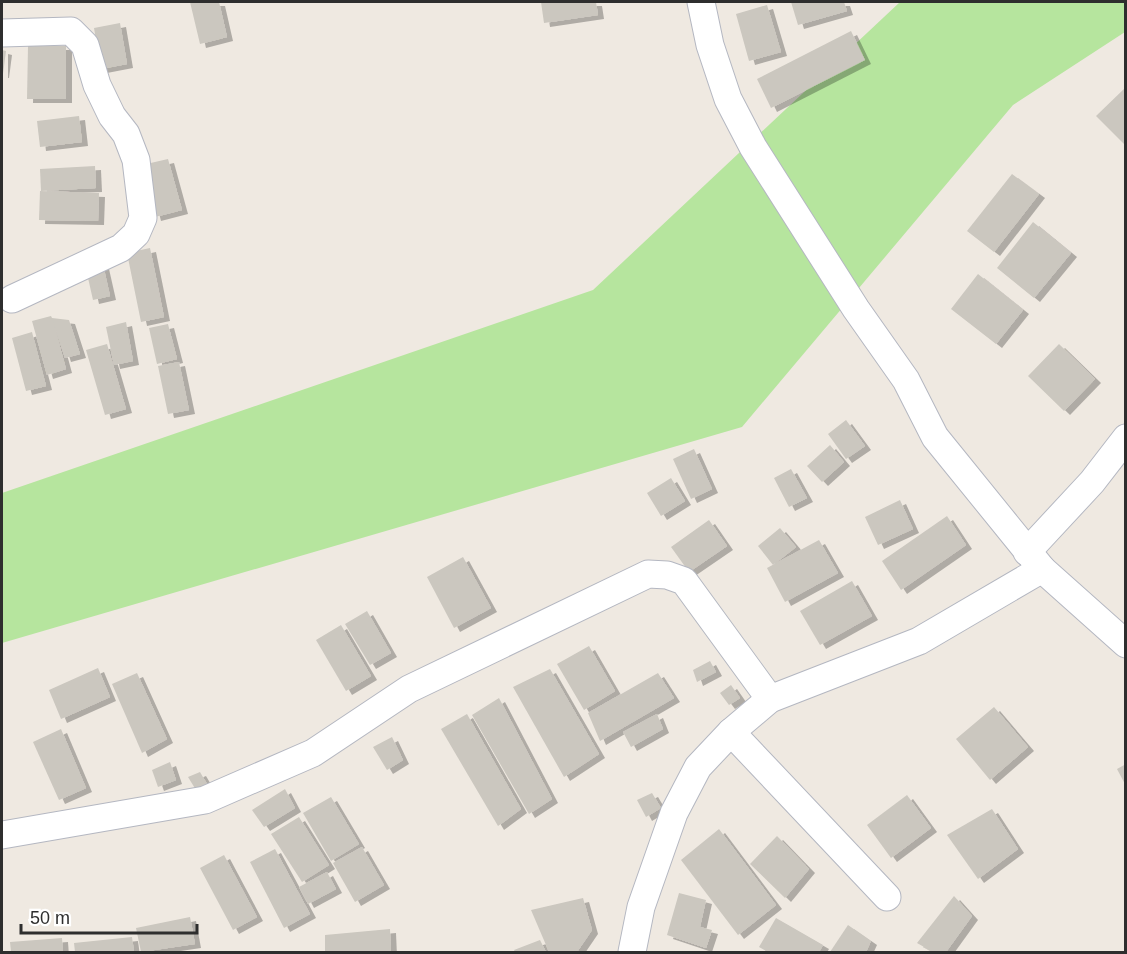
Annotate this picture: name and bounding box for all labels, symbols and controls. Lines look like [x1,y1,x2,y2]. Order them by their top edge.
scale bar [21,897,196,935]
text: 50 m [30,908,70,928]

